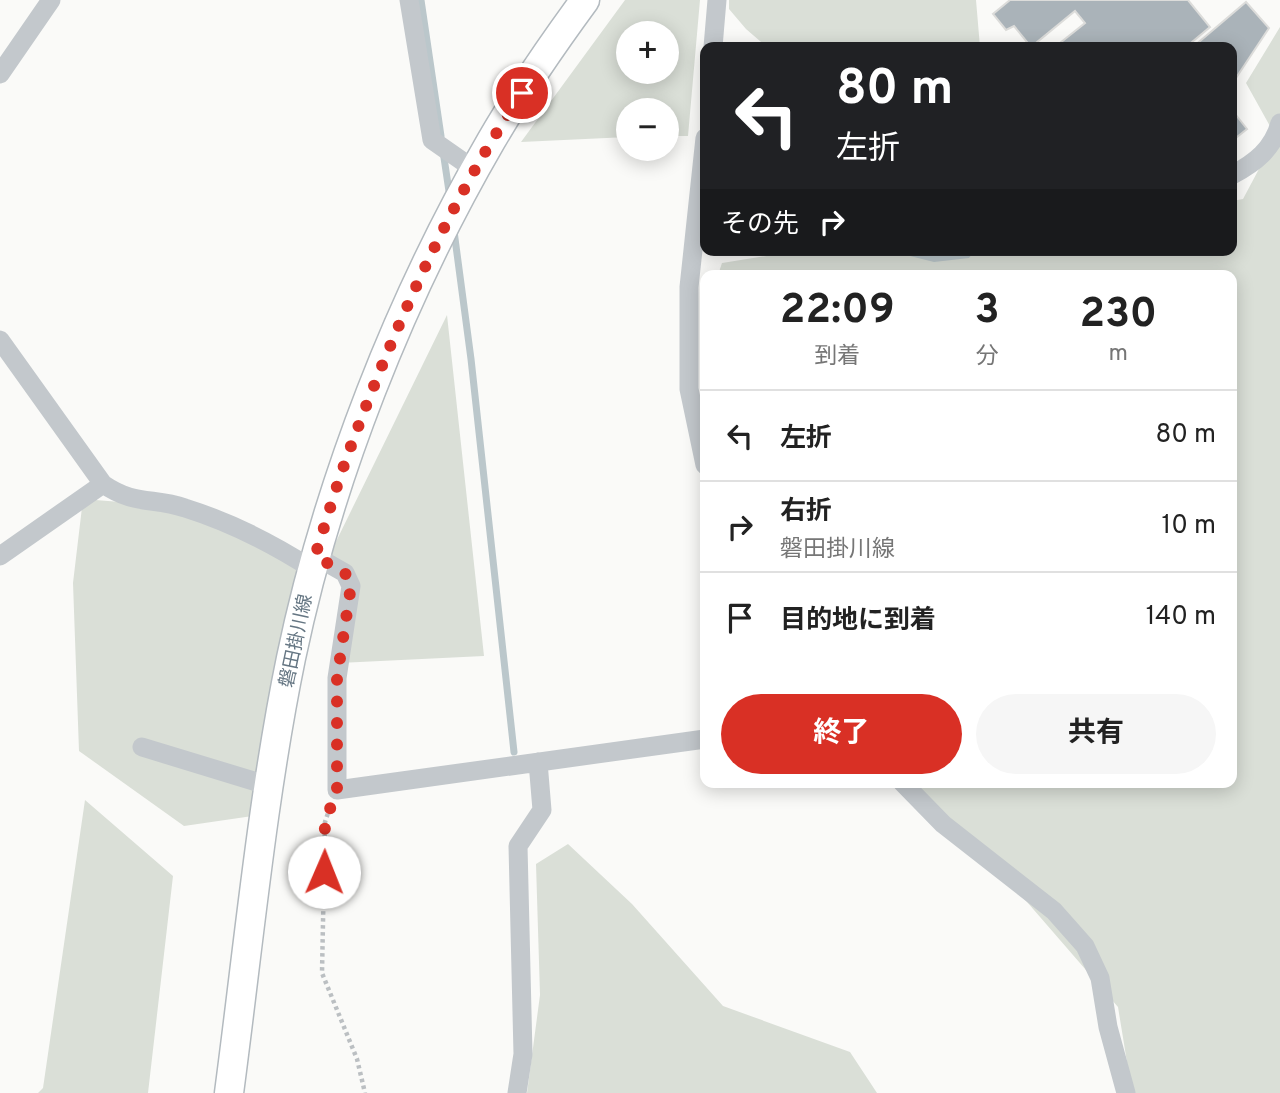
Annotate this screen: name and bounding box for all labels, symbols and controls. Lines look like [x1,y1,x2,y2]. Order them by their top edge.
map controls [616,21,679,161]
button: + [616,21,679,84]
text: 80 m [836,60,953,122]
pin [492,63,552,123]
icon: left [721,70,812,161]
icon: arrive [503,74,541,112]
button: − [616,98,679,161]
text: 左折 [836,130,900,170]
icon: right [813,203,851,241]
text: その先 [721,209,799,242]
text: 22:09 [780,285,895,338]
text: 3 [974,285,1000,338]
text: 230 [1079,289,1157,342]
text: m [1109,340,1128,369]
text: 到着 [814,343,860,372]
text: 分 [976,343,999,372]
icon: left [721,417,759,455]
text: 80 m [1156,419,1216,452]
text: 左折 [780,423,832,456]
text: 右折 [780,496,832,529]
icon: right [721,508,759,546]
text: 10 m [1161,510,1216,543]
text: 磐田掛川線 [780,536,895,565]
street label: 磐田掛川線 [275,592,319,690]
icon: arrive [721,599,759,637]
text: 140 m [1146,601,1216,634]
text: 目的地に到着 [780,605,936,638]
button: 終了 [721,694,962,774]
button: 共有 [976,694,1216,774]
position arrow [287,835,361,909]

